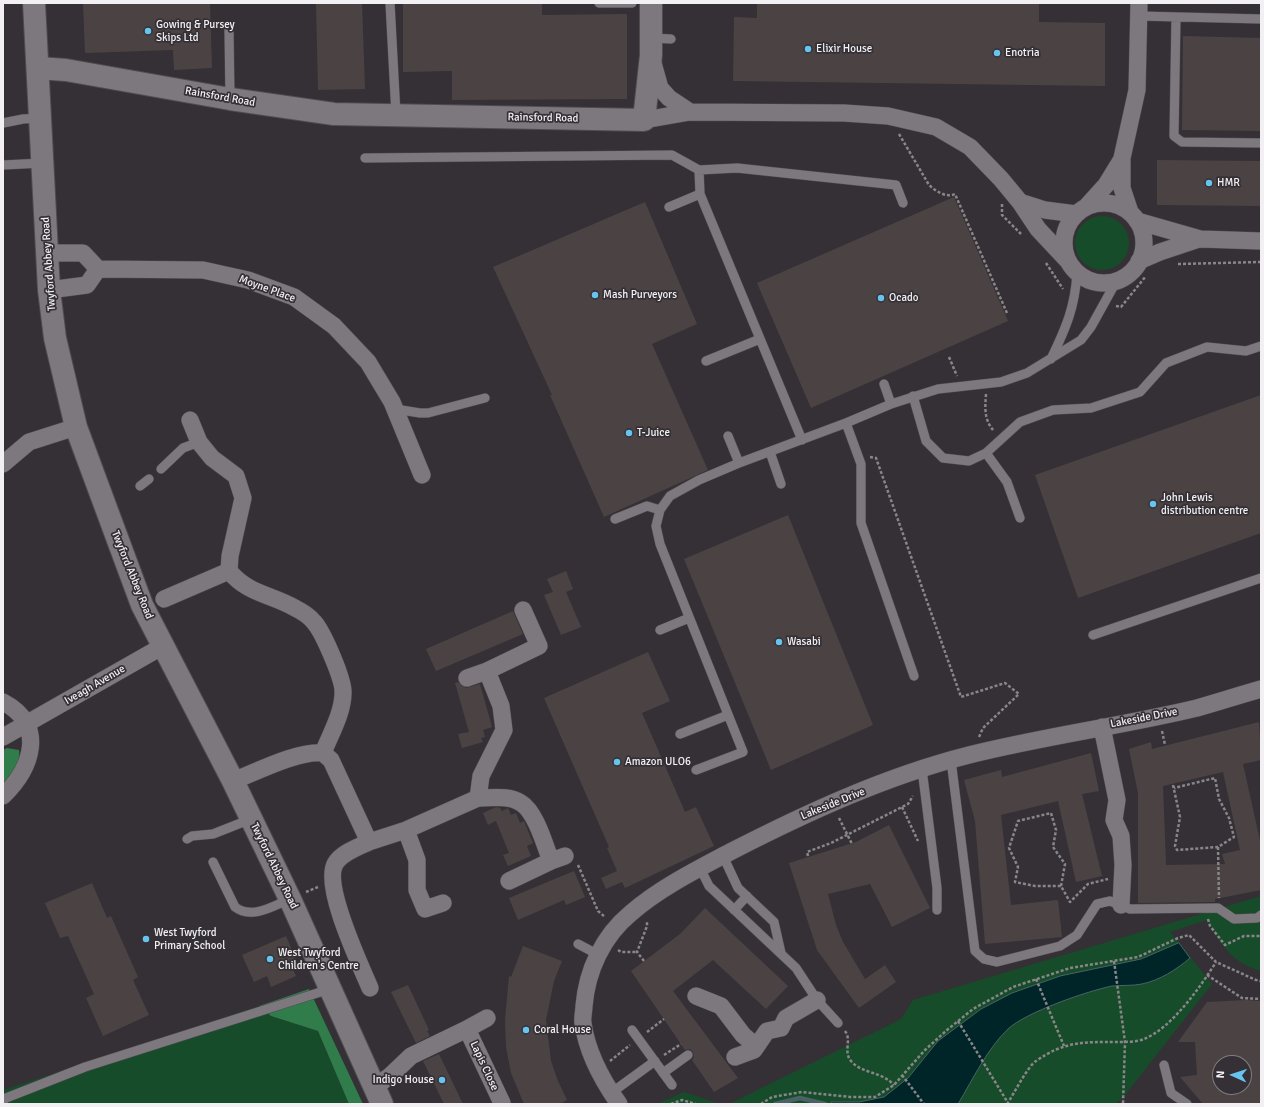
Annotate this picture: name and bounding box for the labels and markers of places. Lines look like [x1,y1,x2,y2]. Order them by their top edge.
place label: Gowing & Pursey Skips Ltd [156,18,235,44]
marker: Gowing & Pursey Skips Ltd [143,26,153,36]
place label: Elixir House [816,42,872,56]
marker: Elixir House [803,44,813,54]
place label: Enotria [1005,46,1039,60]
marker: Enotria [992,48,1002,58]
place label: HMR [1217,176,1240,190]
marker: HMR [1204,178,1214,188]
place label: Mash Purveyors [603,288,677,302]
marker: Mash Purveyors [590,290,600,300]
place label: Ocado [889,291,919,305]
marker: Ocado [876,293,886,303]
place label: T-Juice [637,426,670,440]
marker: T-Juice [624,428,634,438]
place label: John Lewis distribution centre [1161,491,1248,517]
marker: John Lewis distribution centre [1148,499,1158,509]
place label: Wasabi [787,635,821,649]
marker: Wasabi [774,637,784,647]
place label: Amazon ULO6 [625,755,691,769]
marker: Amazon ULO6 [612,757,622,767]
place label: West Twyford Primary School [154,926,225,952]
marker: West Twyford Primary School [141,934,151,944]
place label: West Twyford Children's Centre [278,946,359,972]
marker: West Twyford Children's Centre [265,954,275,964]
place label: Coral House [534,1023,591,1037]
marker: Coral House [521,1025,531,1035]
place label: Indigo House [373,1073,434,1087]
marker: Indigo House [437,1075,447,1085]

